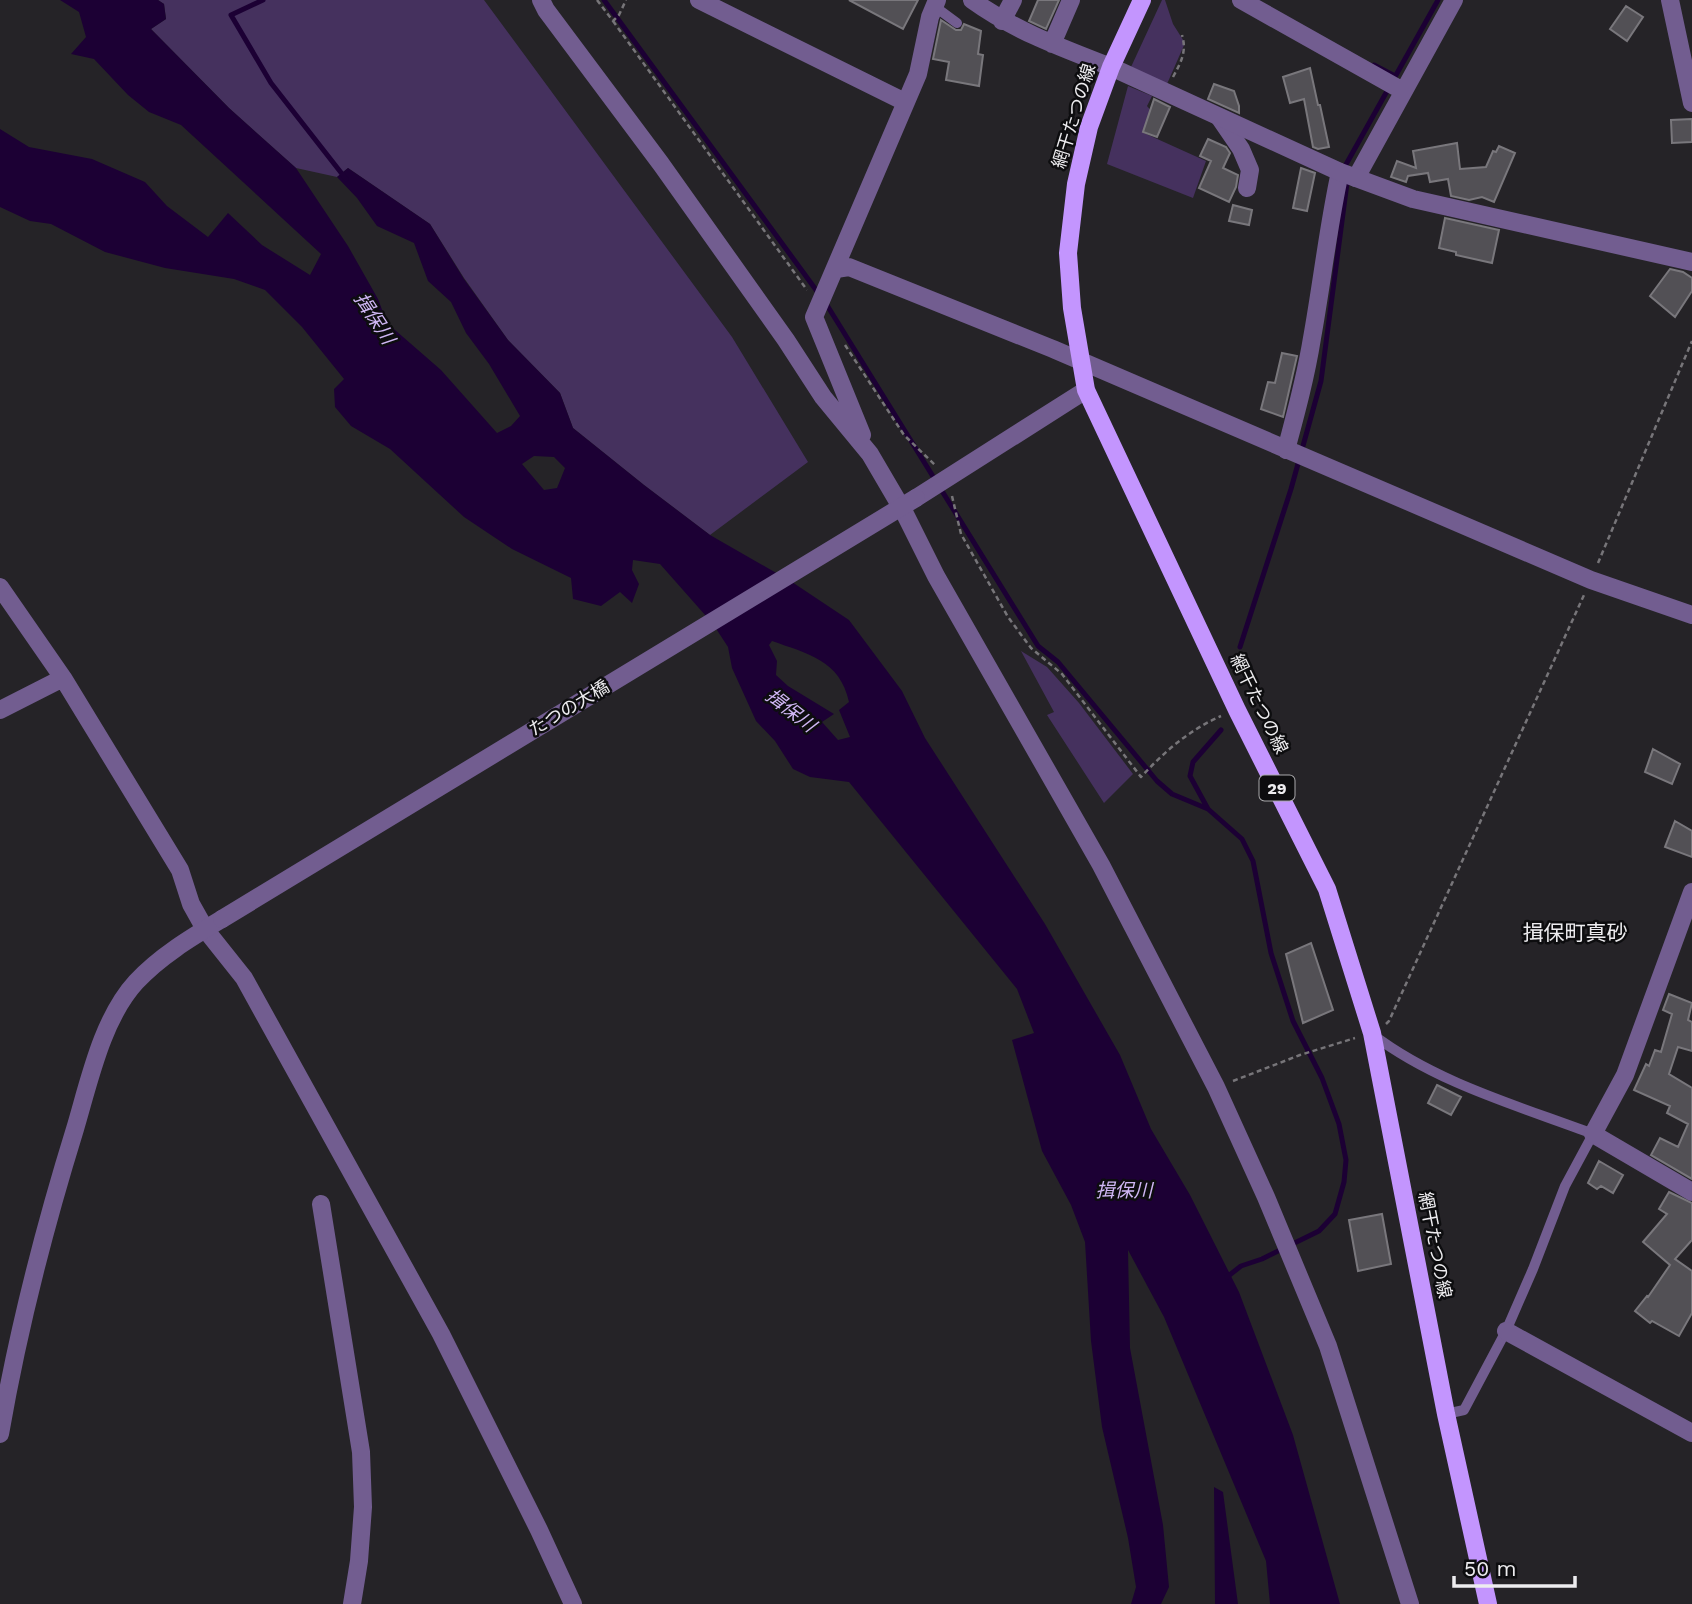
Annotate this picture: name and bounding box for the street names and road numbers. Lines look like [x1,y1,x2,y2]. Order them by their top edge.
street label: 網干たつの線 [1048,61,1099,171]
street label: 網干たつの線 [1226,651,1293,757]
street label: たつの大橋 [525,675,613,740]
road number: 29 [1260,776,1294,800]
street label: 網干たつの線 [1415,1190,1456,1300]

